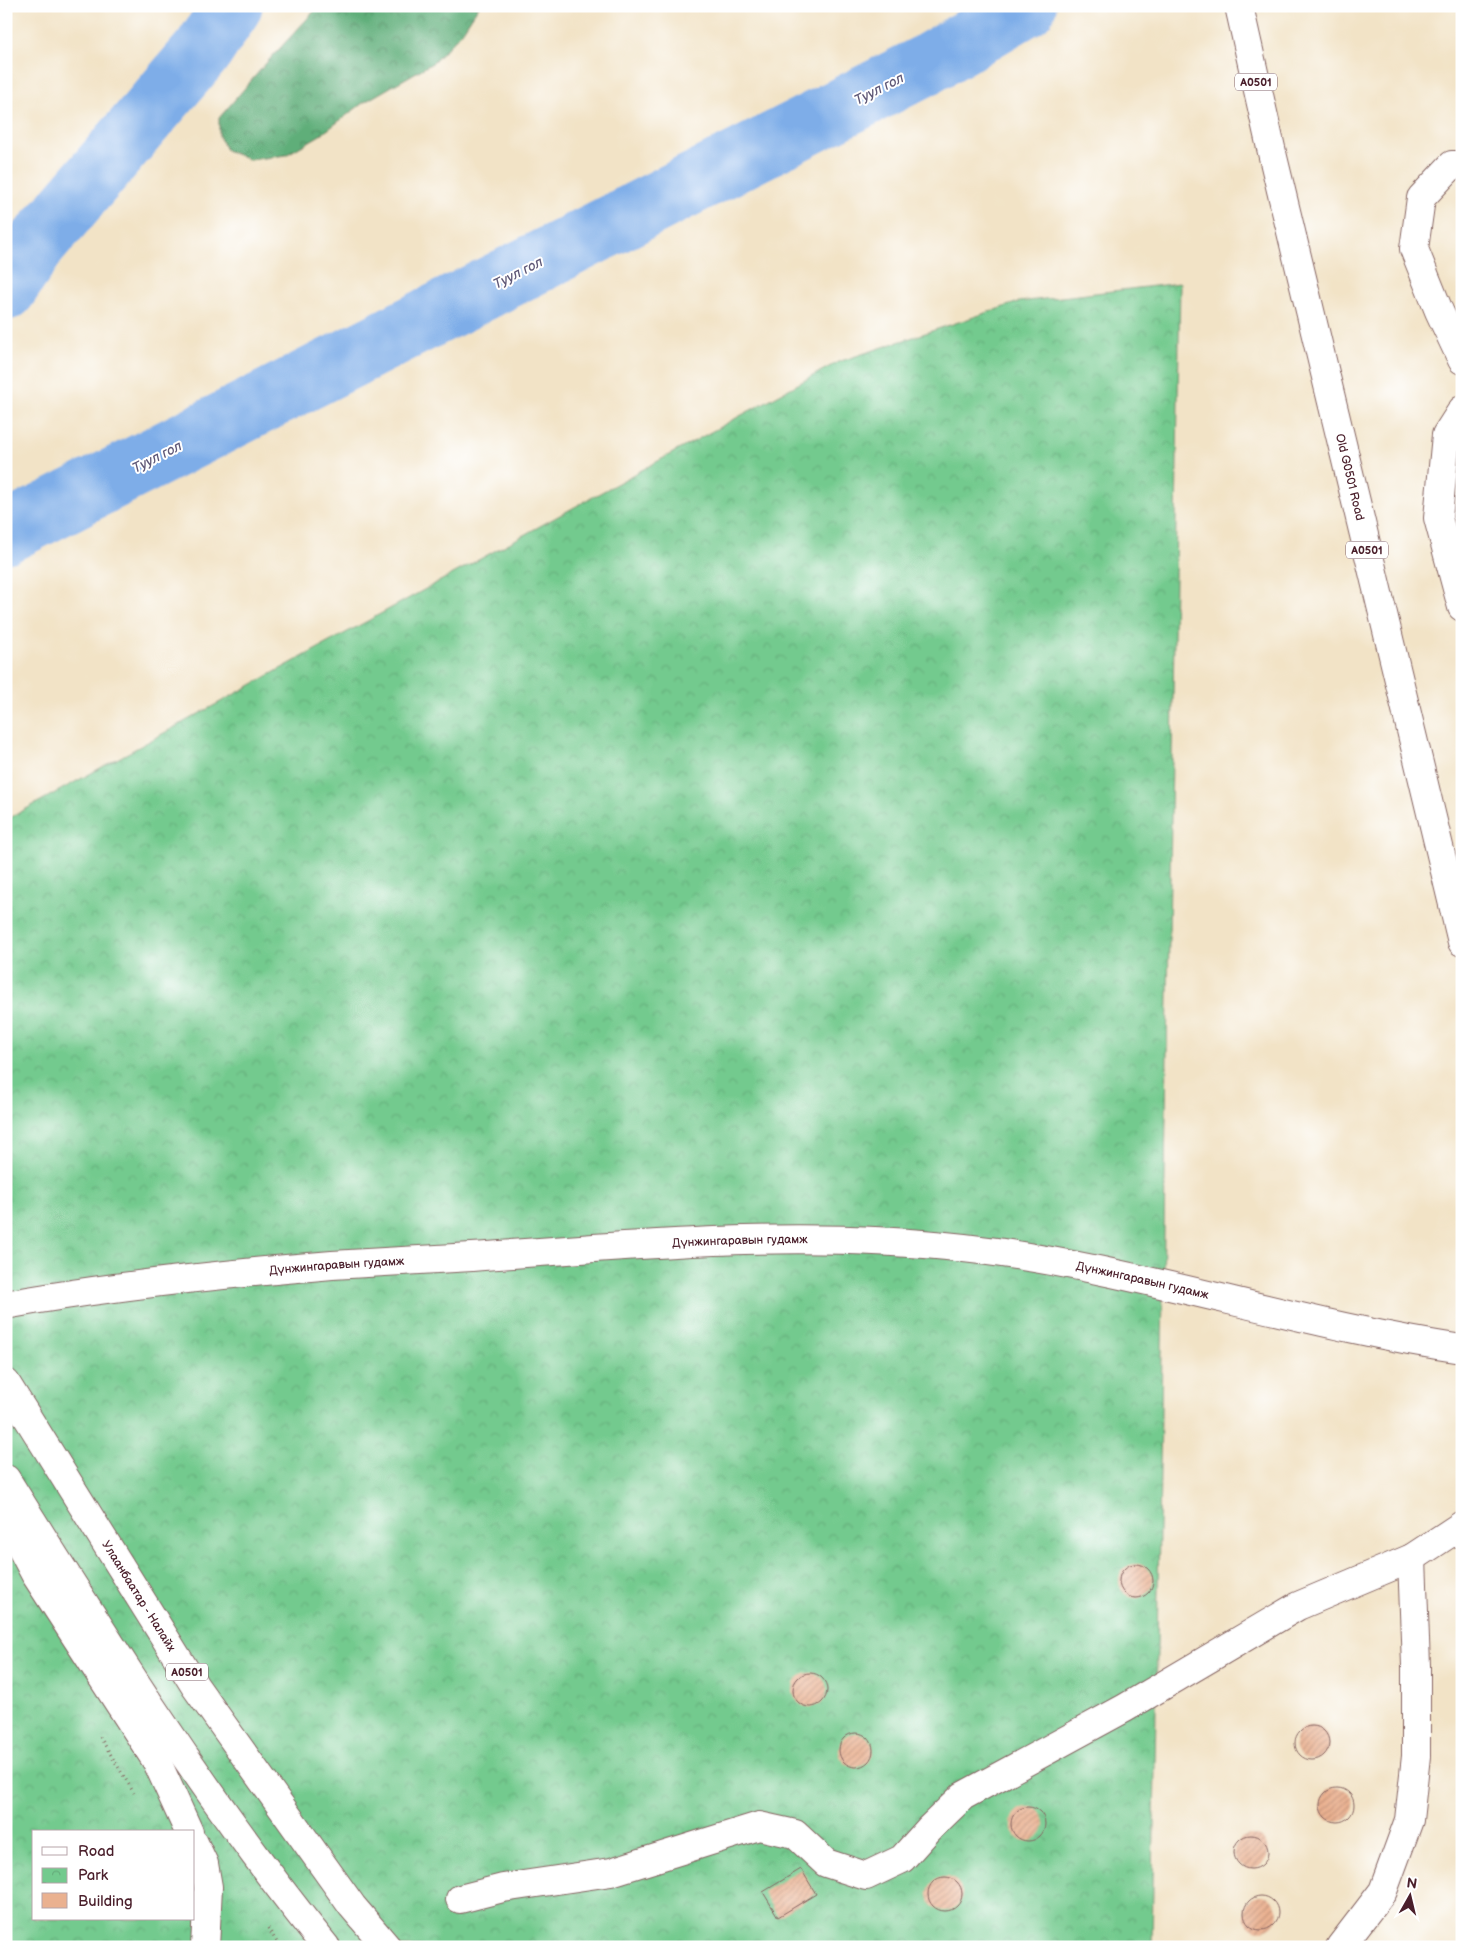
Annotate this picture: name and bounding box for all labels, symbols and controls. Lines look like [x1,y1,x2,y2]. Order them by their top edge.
water label: Туул гол [851,69,907,109]
road number: A0501 [1235,74,1277,90]
water label: Туул гол [490,253,546,293]
street label: Old G0501 Road [1332,432,1368,522]
water label: Туул гол [129,437,185,477]
road number: A0501 [1346,542,1388,558]
street label: Дүнжингаравын гудамж [672,1232,808,1250]
street label: Дүнжингаравын гудамж [268,1253,405,1278]
street label: Дүнжингаравын гудамж [1075,1258,1211,1303]
street label: Улаанбаатар - Налайх [99,1538,179,1655]
road number: A0501 [166,1664,208,1680]
legend [32,1830,195,1920]
text: Road [78,1842,114,1861]
text: Park [78,1866,109,1885]
north arrow [1386,1870,1436,1920]
text: N [1405,1874,1418,1893]
text: Building [78,1892,133,1911]

